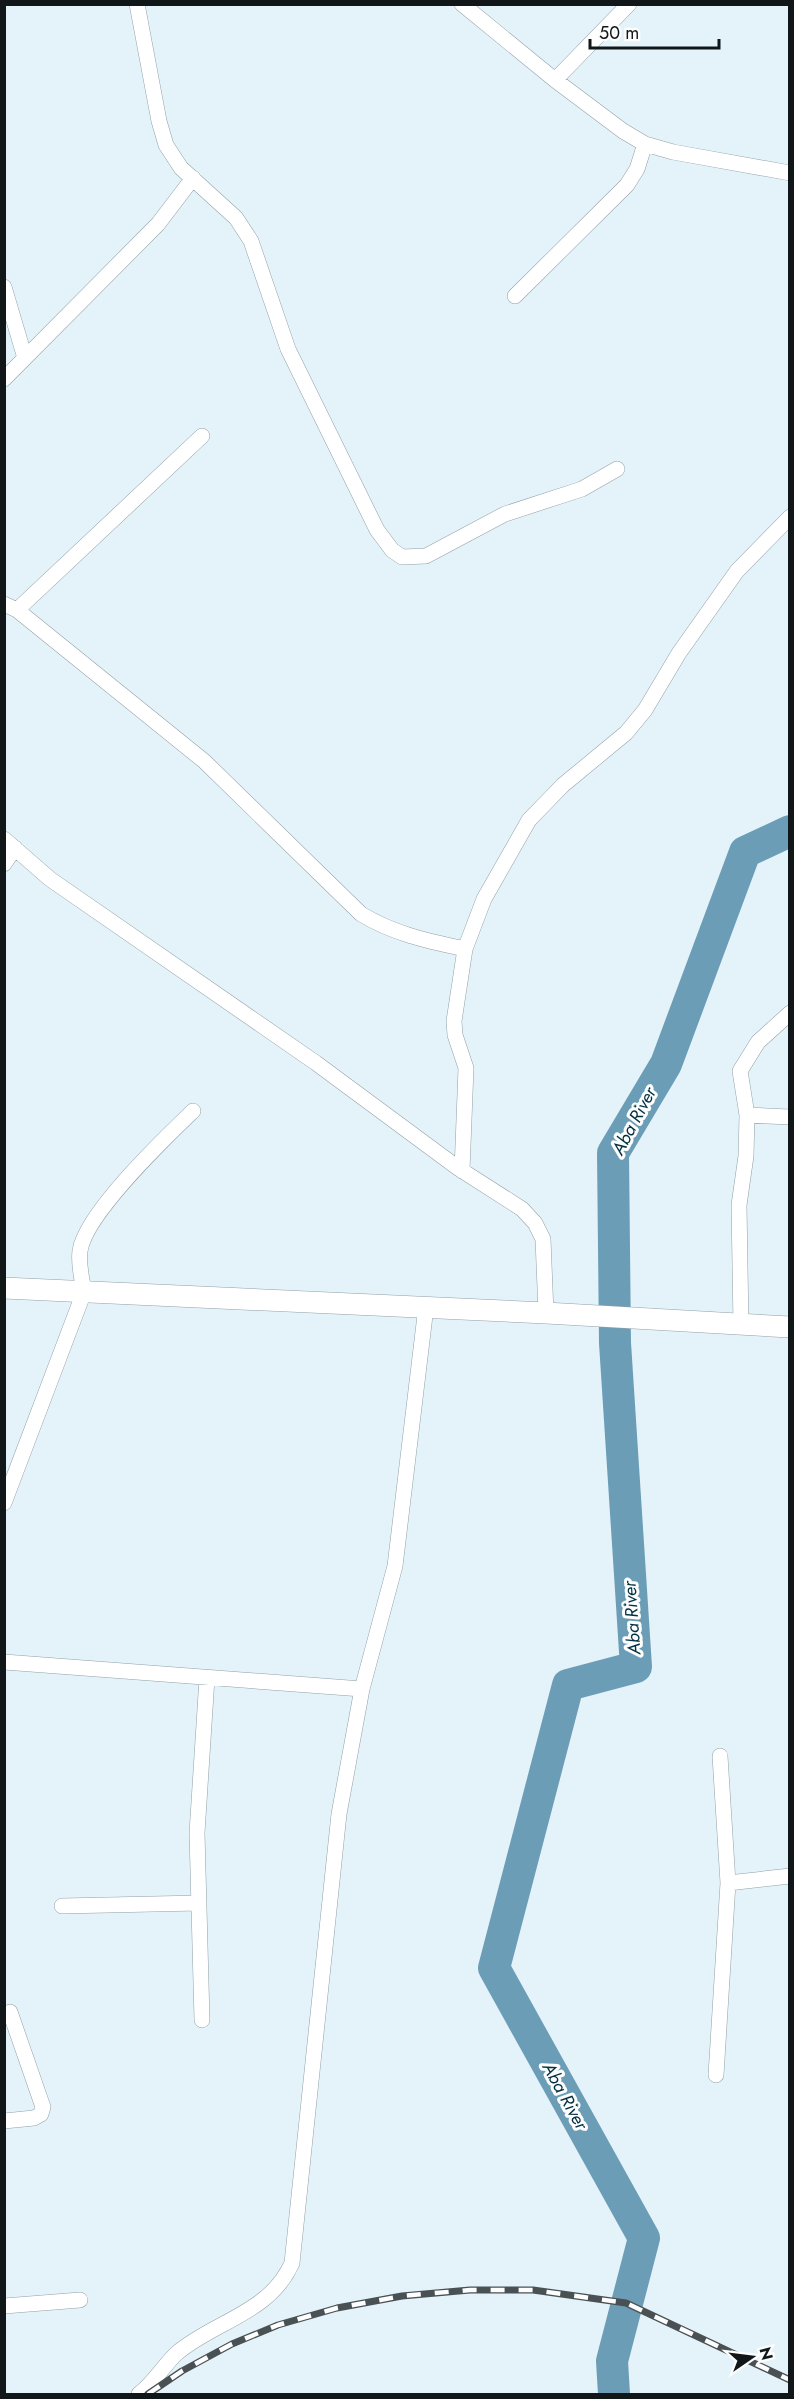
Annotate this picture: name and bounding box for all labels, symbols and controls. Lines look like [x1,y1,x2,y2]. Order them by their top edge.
scale bar [590,12,719,50]
text: 50 m [599,20,639,46]
water label: Aba River [605,1082,663,1160]
water label: Aba River [616,1579,648,1657]
water label: Aba River [535,2057,595,2135]
north arrow [722,2327,782,2387]
text: N [753,2345,779,2362]

